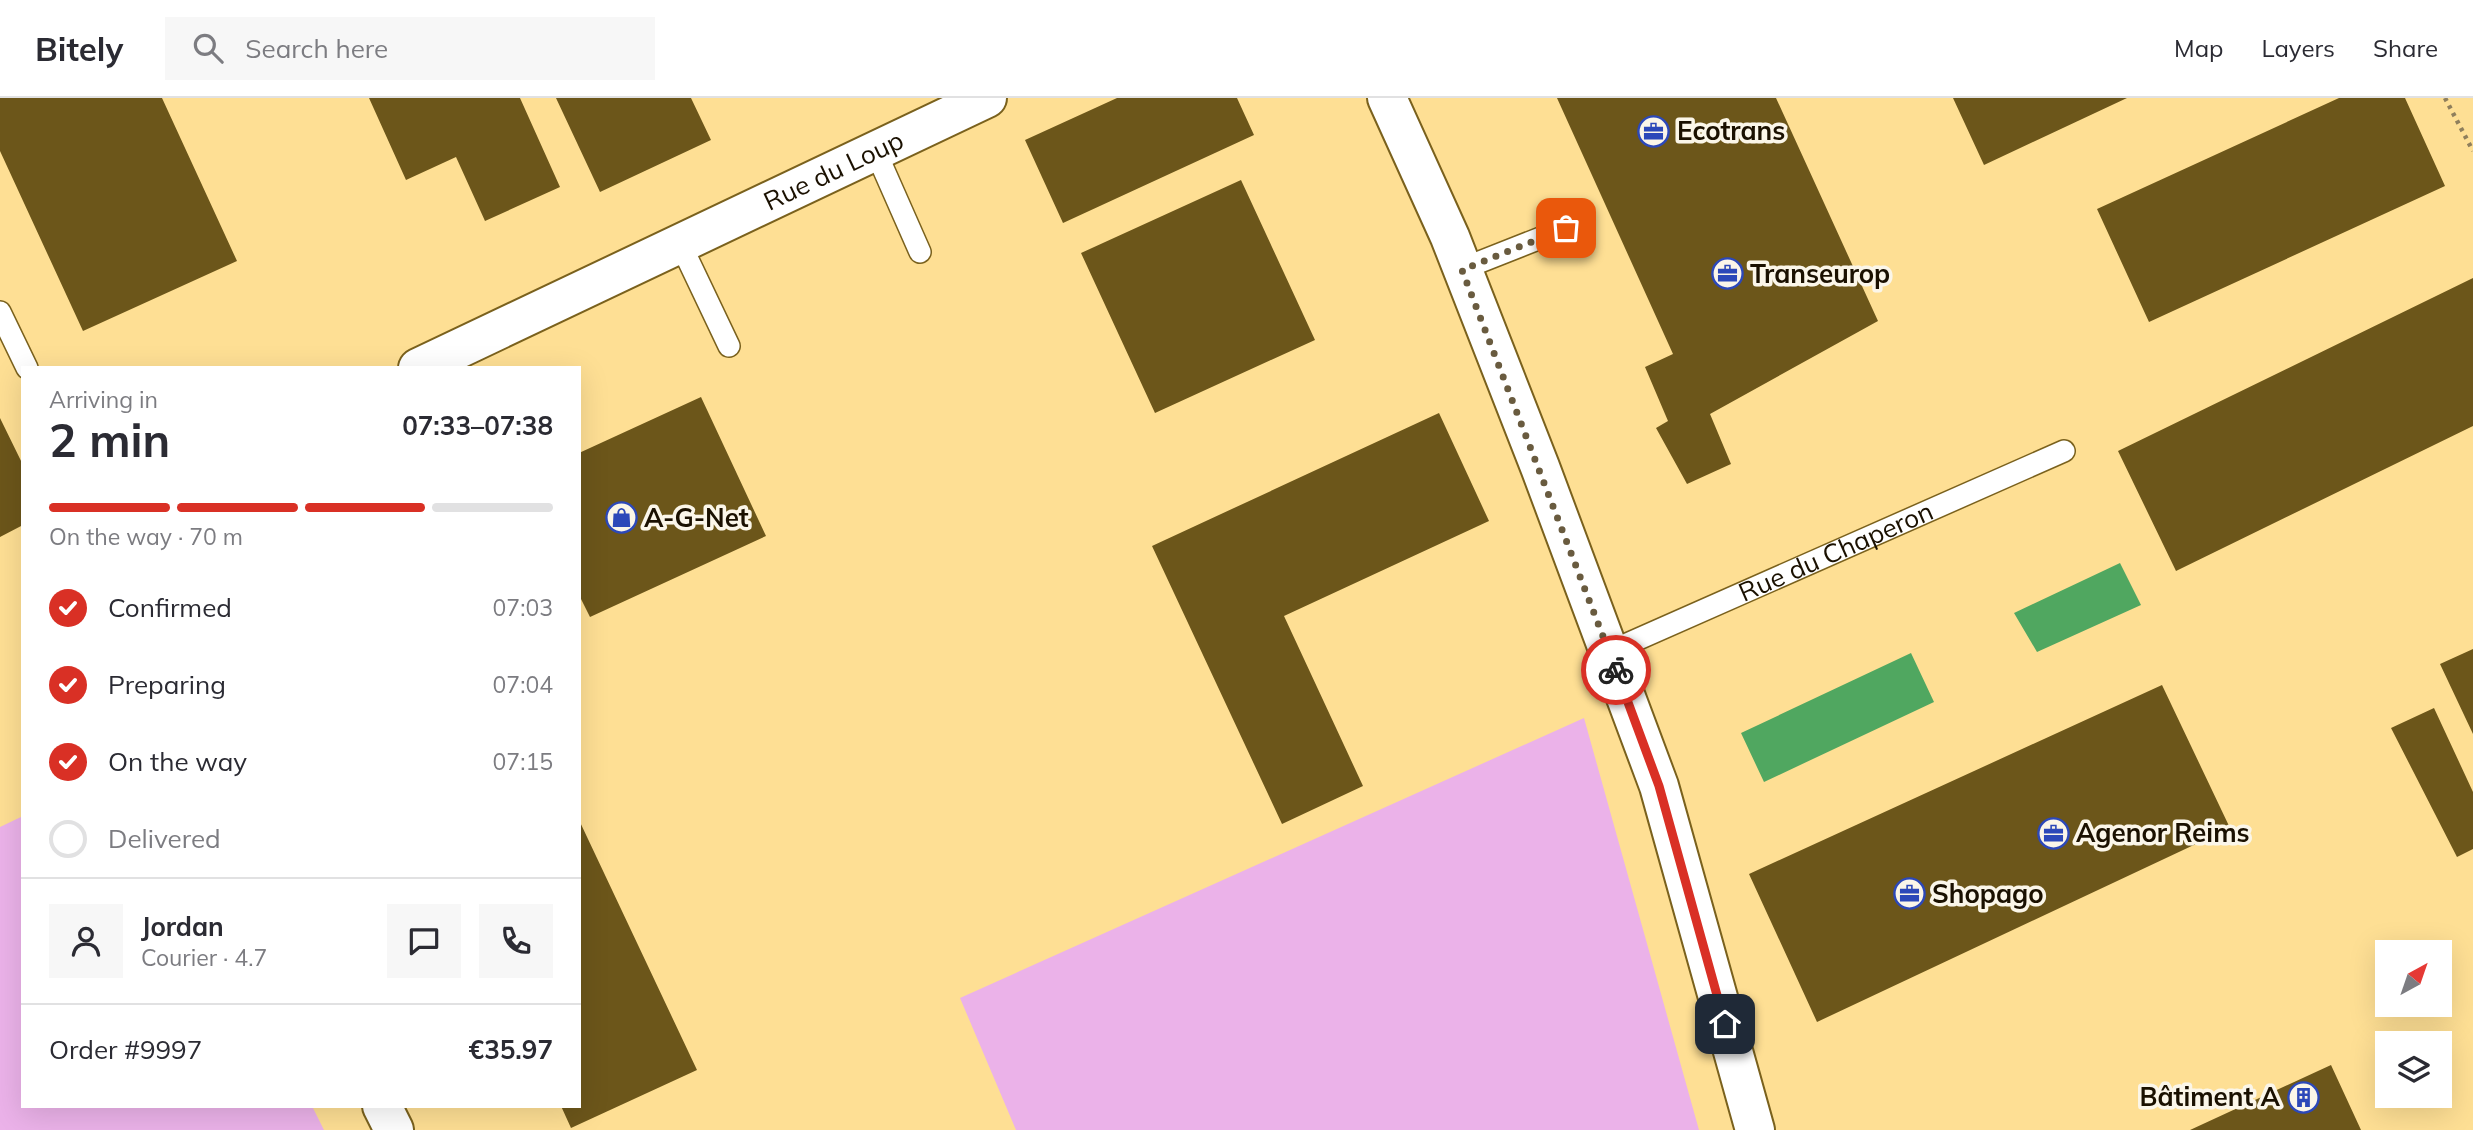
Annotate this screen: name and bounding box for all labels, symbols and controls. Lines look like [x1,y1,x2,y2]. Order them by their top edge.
search box [165,17,655,80]
text: Bitely [35,28,123,69]
icon: search [189,29,227,67]
text: Search here [245,32,388,65]
text: Map [2174,33,2223,63]
text: Layers [2261,33,2335,63]
text: Share [2373,33,2438,63]
office icon: Ecotrans [1637,114,1671,148]
place label: Ecotrans [1677,114,1785,147]
street label: Rue du Loup [758,123,909,218]
pin [1536,198,1596,258]
icon: bag [1547,209,1585,247]
office icon: Transeurop [1710,257,1744,291]
place label: Transeurop [1750,257,1890,290]
text: Arriving in [49,385,158,414]
text: 07:33–07:38 [402,409,553,442]
text: 2 min [49,411,170,469]
street label: Rue du Chaperon [1733,494,1938,609]
shop icon: A-G-Net [604,501,638,535]
place label: A-G-Net [644,501,749,534]
text: On the way · 70 m [49,522,243,551]
icon: check [49,589,87,627]
text: Confirmed [108,591,232,624]
text: 07:03 [493,593,553,622]
courier [1581,635,1651,705]
icon: bike [1597,651,1635,689]
icon: check [49,666,87,704]
text: Preparing [108,668,226,701]
text: 07:04 [493,670,553,699]
icon: check [49,743,87,781]
text: On the way [108,745,247,778]
text: 07:15 [493,747,553,776]
office icon: Agenor Reims [2036,816,2070,850]
place label: Agenor Reims [2076,816,2250,849]
text: Delivered [108,822,221,855]
office icon: Shopago [1892,877,1926,911]
place label: Shopago [1932,877,2044,910]
button: person [49,904,123,978]
button: chat [387,904,461,978]
button: phone [479,904,553,978]
text: Jordan [141,910,224,943]
north arrow [2375,940,2452,1017]
map controls [2375,940,2452,1108]
text: Courier · 4.7 [141,943,267,972]
pin [1695,994,1755,1054]
icon: home [1706,1005,1744,1043]
button: layers [2375,1031,2452,1108]
text: Order #9997 [49,1033,202,1066]
text: €35.97 [469,1033,553,1066]
place label: Bâtiment A [2140,1080,2280,1113]
building icon: Bâtiment A [2286,1080,2320,1114]

